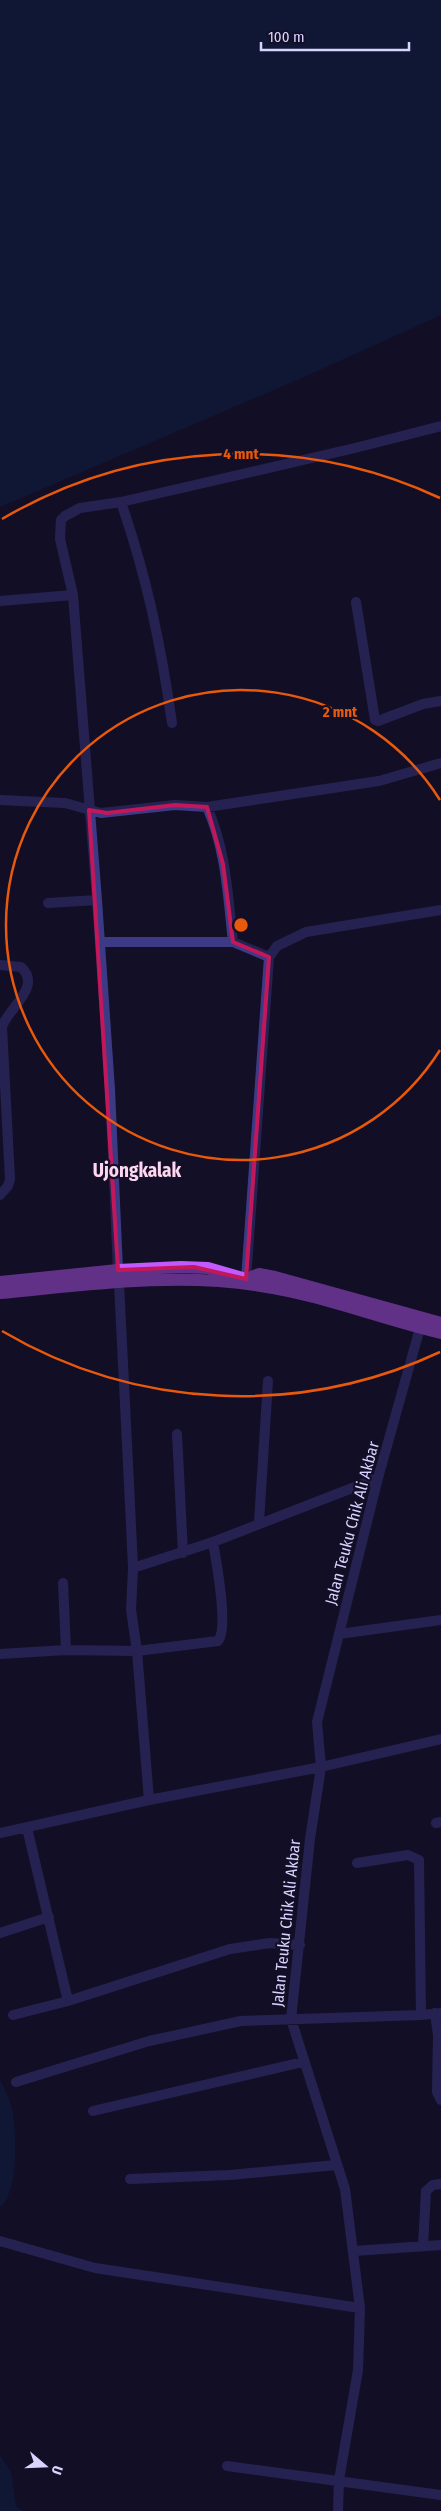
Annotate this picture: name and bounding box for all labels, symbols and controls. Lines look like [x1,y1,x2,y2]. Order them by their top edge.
scale bar [261,20,408,52]
text: 100 m [268,28,305,46]
text: 4 mnt [223,445,259,463]
text: 2 mnt [322,703,358,721]
centre of rings [232,916,250,934]
district label: Ujongkalak [93,1159,182,1182]
street label: Jalan Teuku Chik Ali Akbar [321,1439,383,1607]
street label: Jalan Teuku Chik Ali Akbar [268,1838,304,2008]
north arrow [20,2441,70,2491]
text: U [47,2463,66,2477]

